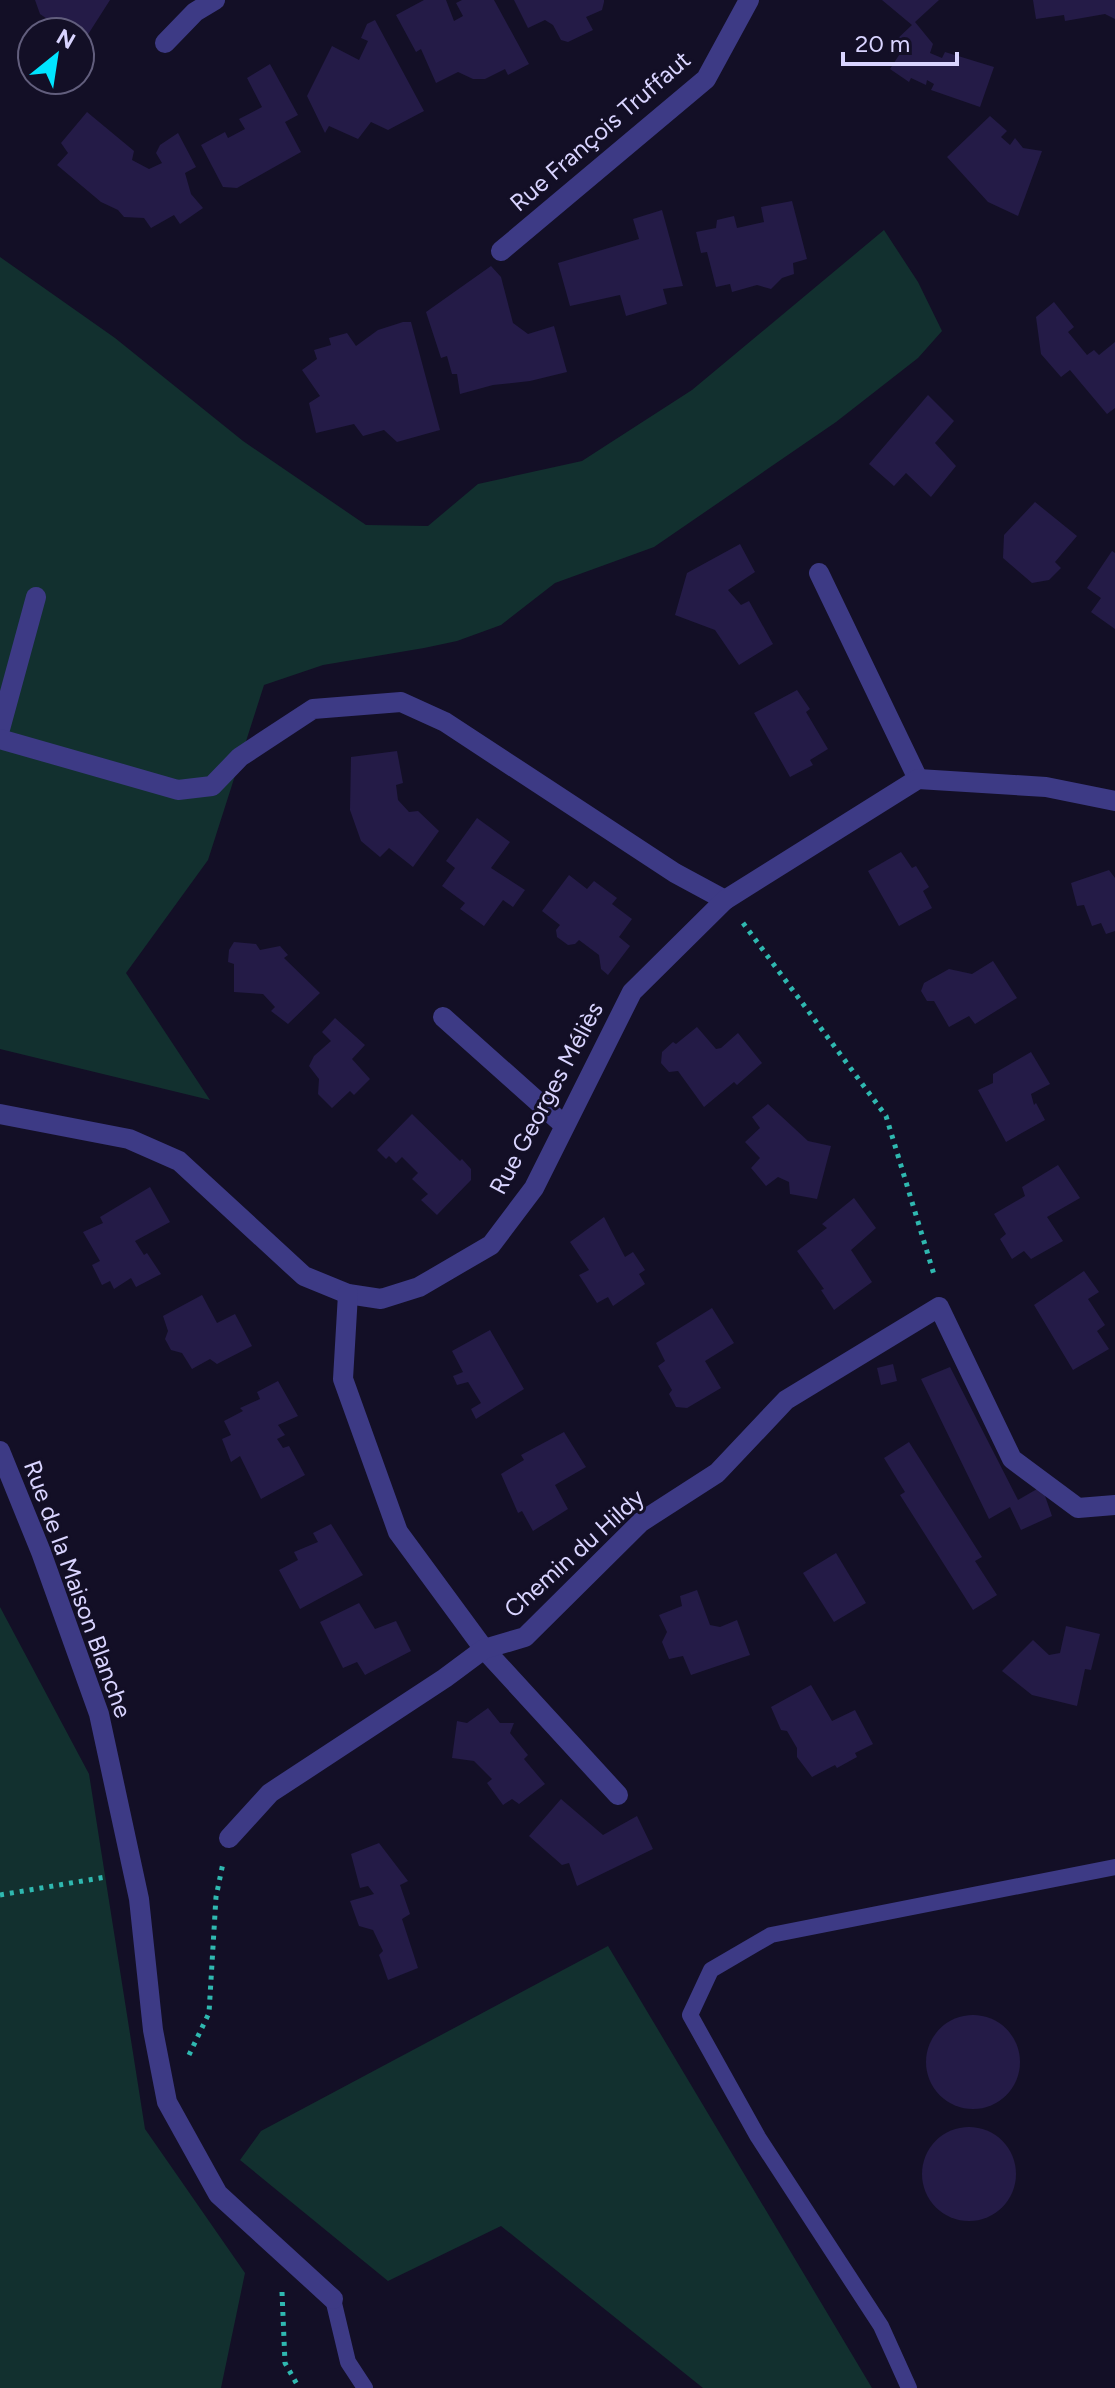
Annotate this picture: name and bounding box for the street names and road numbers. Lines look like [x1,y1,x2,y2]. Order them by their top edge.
street label: Rue François Truffaut [504,45,696,217]
street label: Rue Georges Méliès [483,997,609,1199]
street label: Rue de la Maison Blanche [18,1456,138,1722]
street label: Chemin du Hildy [498,1482,650,1623]

